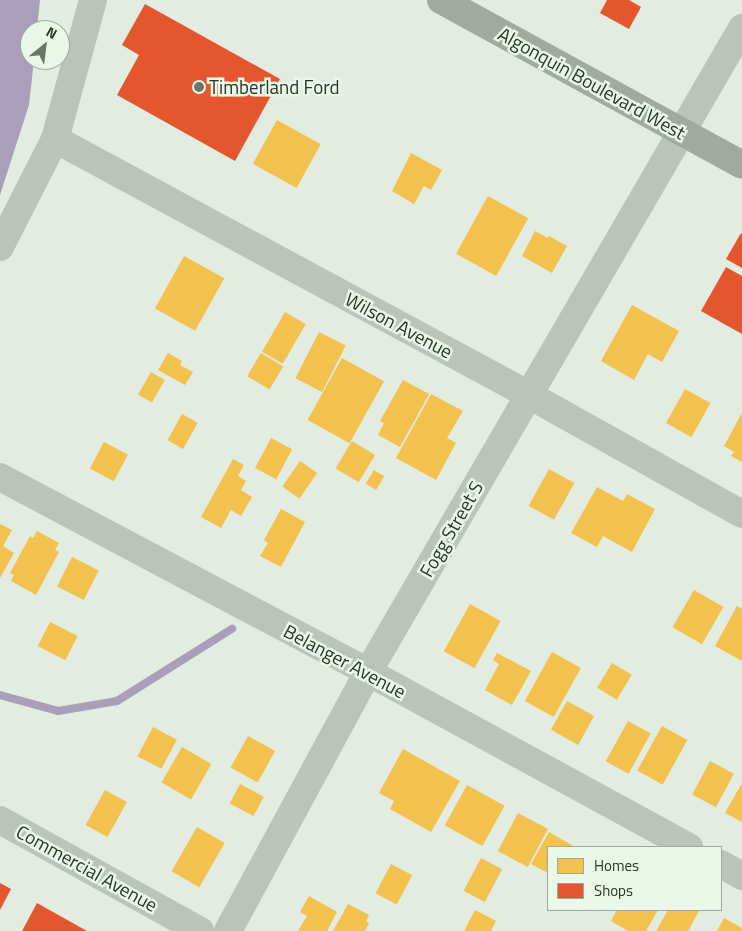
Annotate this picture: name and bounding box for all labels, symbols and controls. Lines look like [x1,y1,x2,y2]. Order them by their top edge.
north arrow [20,20,70,70]
text: N [43,21,61,44]
street label: Algonquin Boulevard West [494,22,690,144]
place label: Timberland Ford [209,76,340,98]
marker: Timberland Ford [193,81,205,93]
street label: Wilson Avenue [342,287,456,363]
street label: Fogg Street S [414,477,488,581]
street label: Belanger Avenue [280,619,410,703]
street label: Commercial Avenue [12,820,162,916]
legend [547,846,722,911]
text: Homes [594,854,639,877]
text: Shops [594,879,633,902]

